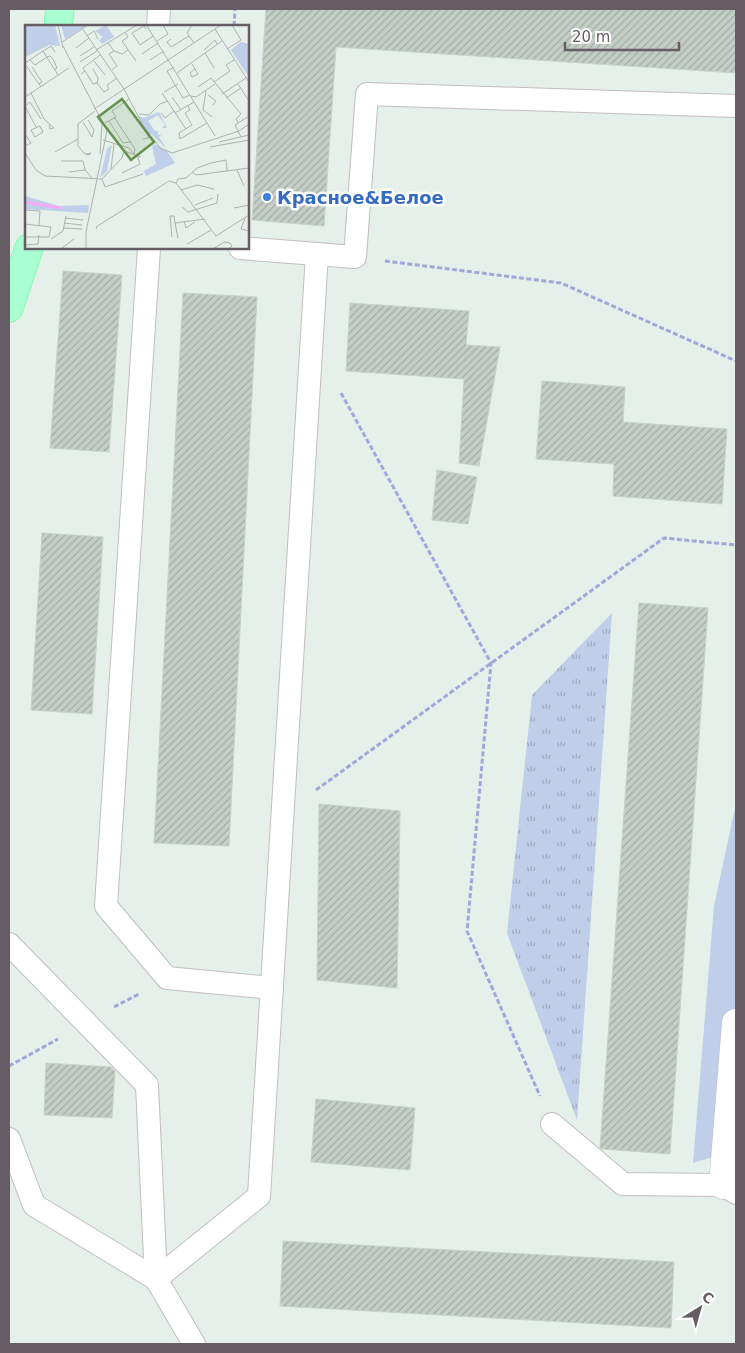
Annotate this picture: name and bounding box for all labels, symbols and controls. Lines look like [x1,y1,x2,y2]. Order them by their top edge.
scale bar [565,20,679,52]
inset map [25,25,249,249]
text: 20 m [572,28,610,46]
place label: Красное&Белое [277,187,444,208]
marker: Красное&Белое [261,191,273,203]
north arrow [675,1283,725,1333]
text: С [699,1288,717,1307]

